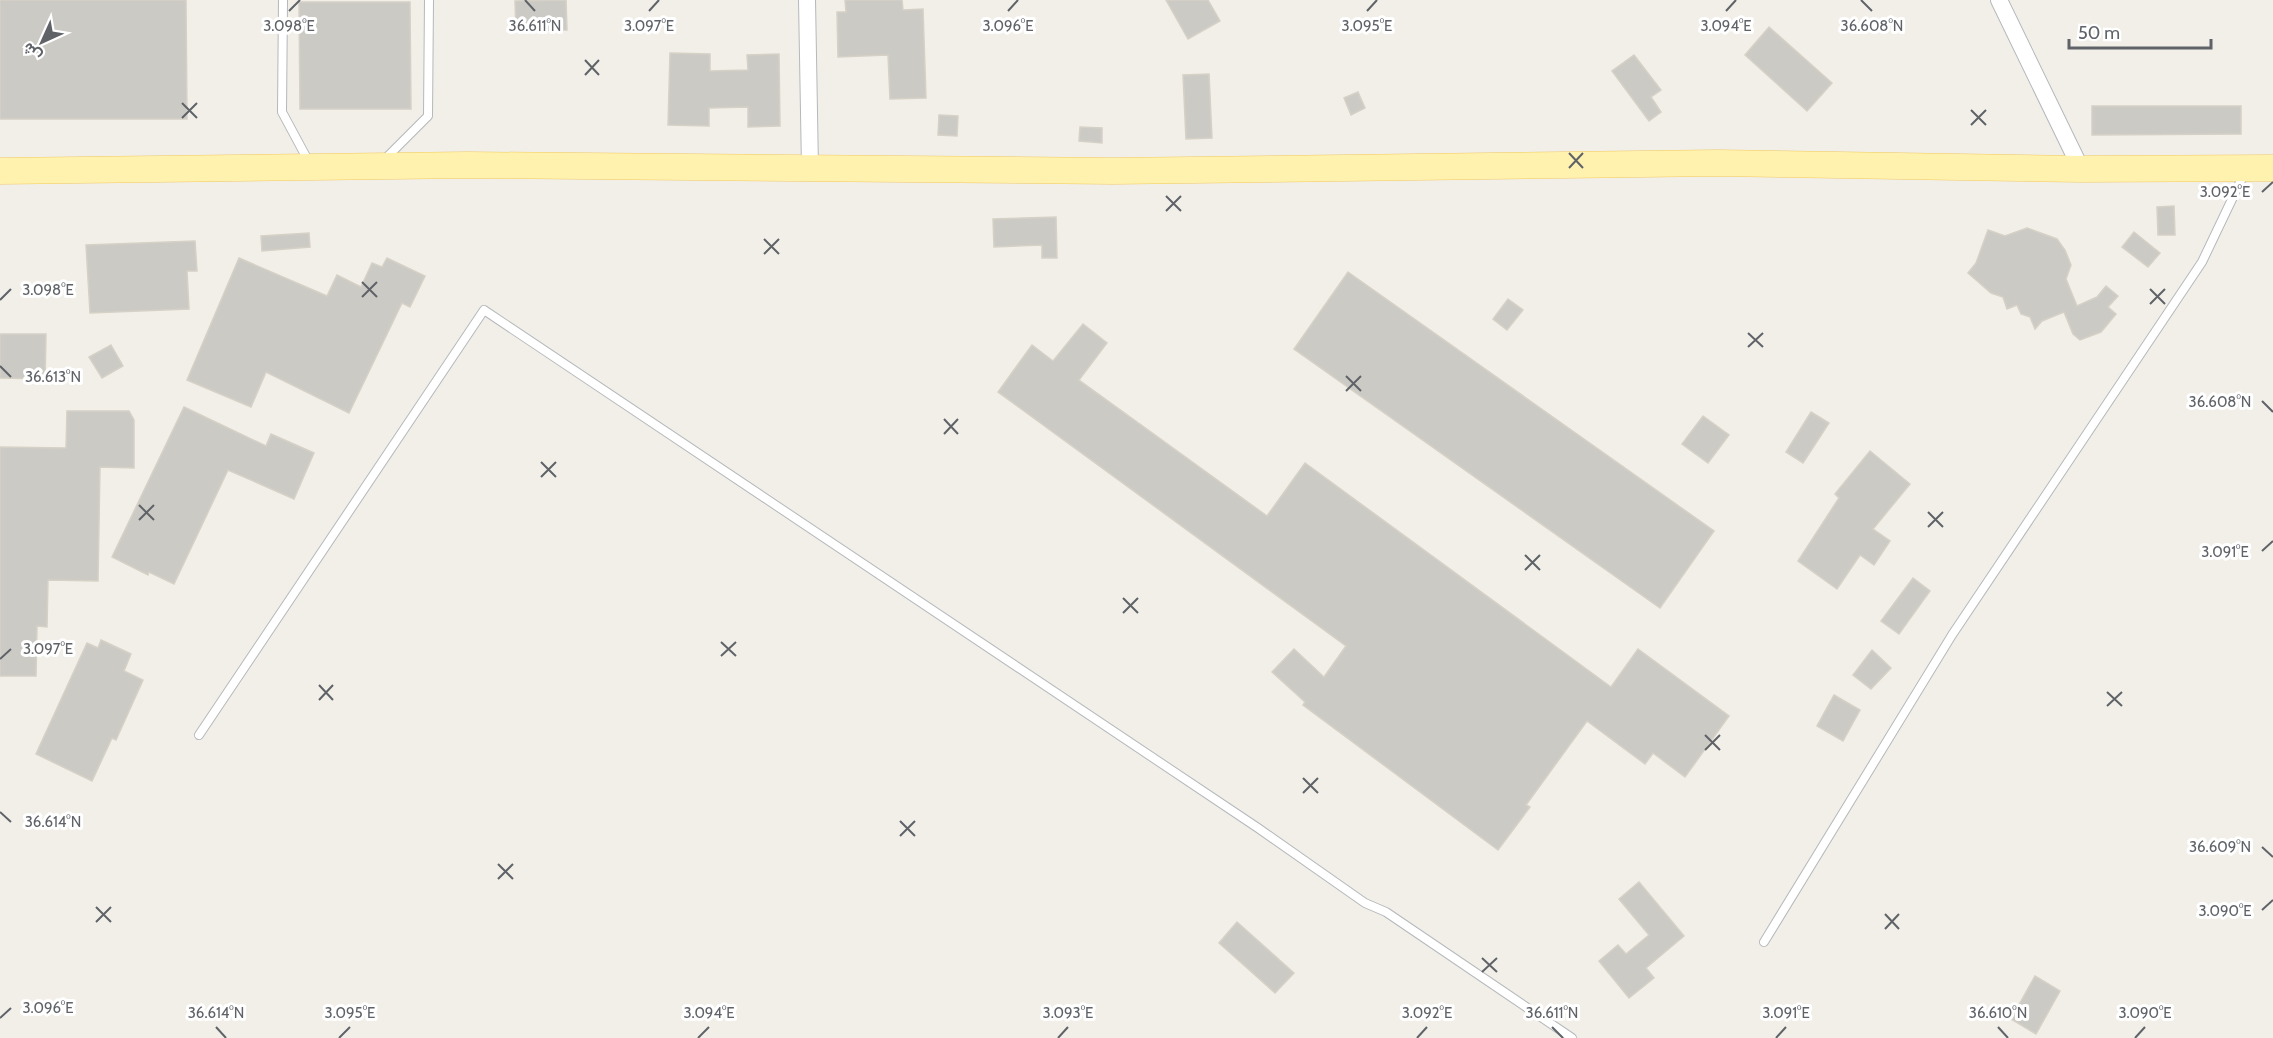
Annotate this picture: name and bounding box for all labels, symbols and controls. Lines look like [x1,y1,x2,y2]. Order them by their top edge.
north arrow [12,12,72,72]
scale bar [2069,12,2212,50]
text: 3.098°E [263,17,315,35]
text: 36.611°N [509,17,561,35]
text: 3.097°E [624,17,674,35]
text: 3.096°E [983,17,1034,35]
text: 3.095°E [1342,17,1392,35]
text: 3.094°E [1700,17,1752,35]
text: 36.608°N [1841,17,1903,35]
text: 50 m [2078,22,2120,44]
text: ش [18,39,45,66]
text: 3.092°E [2200,183,2250,201]
text: 3.098°E [22,281,74,299]
text: 36.613°N [25,368,81,386]
text: 36.608°N [2189,393,2251,411]
text: 3.091°E [2201,543,2249,561]
text: 3.097°E [23,640,73,658]
text: 36.614°N [25,813,81,831]
text: 36.609°N [2189,838,2251,856]
text: 3.090°E [2198,902,2252,920]
text: 3.096°E [23,999,74,1017]
text: 36.614°N [188,1004,244,1022]
text: 3.095°E [325,1004,375,1022]
text: 3.094°E [683,1004,735,1022]
text: 3.093°E [1043,1004,1093,1022]
text: 3.092°E [1402,1004,1452,1022]
text: 36.611°N [1526,1004,1578,1022]
text: 3.091°E [1762,1004,1810,1022]
text: 36.610°N [1969,1004,2027,1022]
text: 3.090°E [2118,1004,2172,1022]

